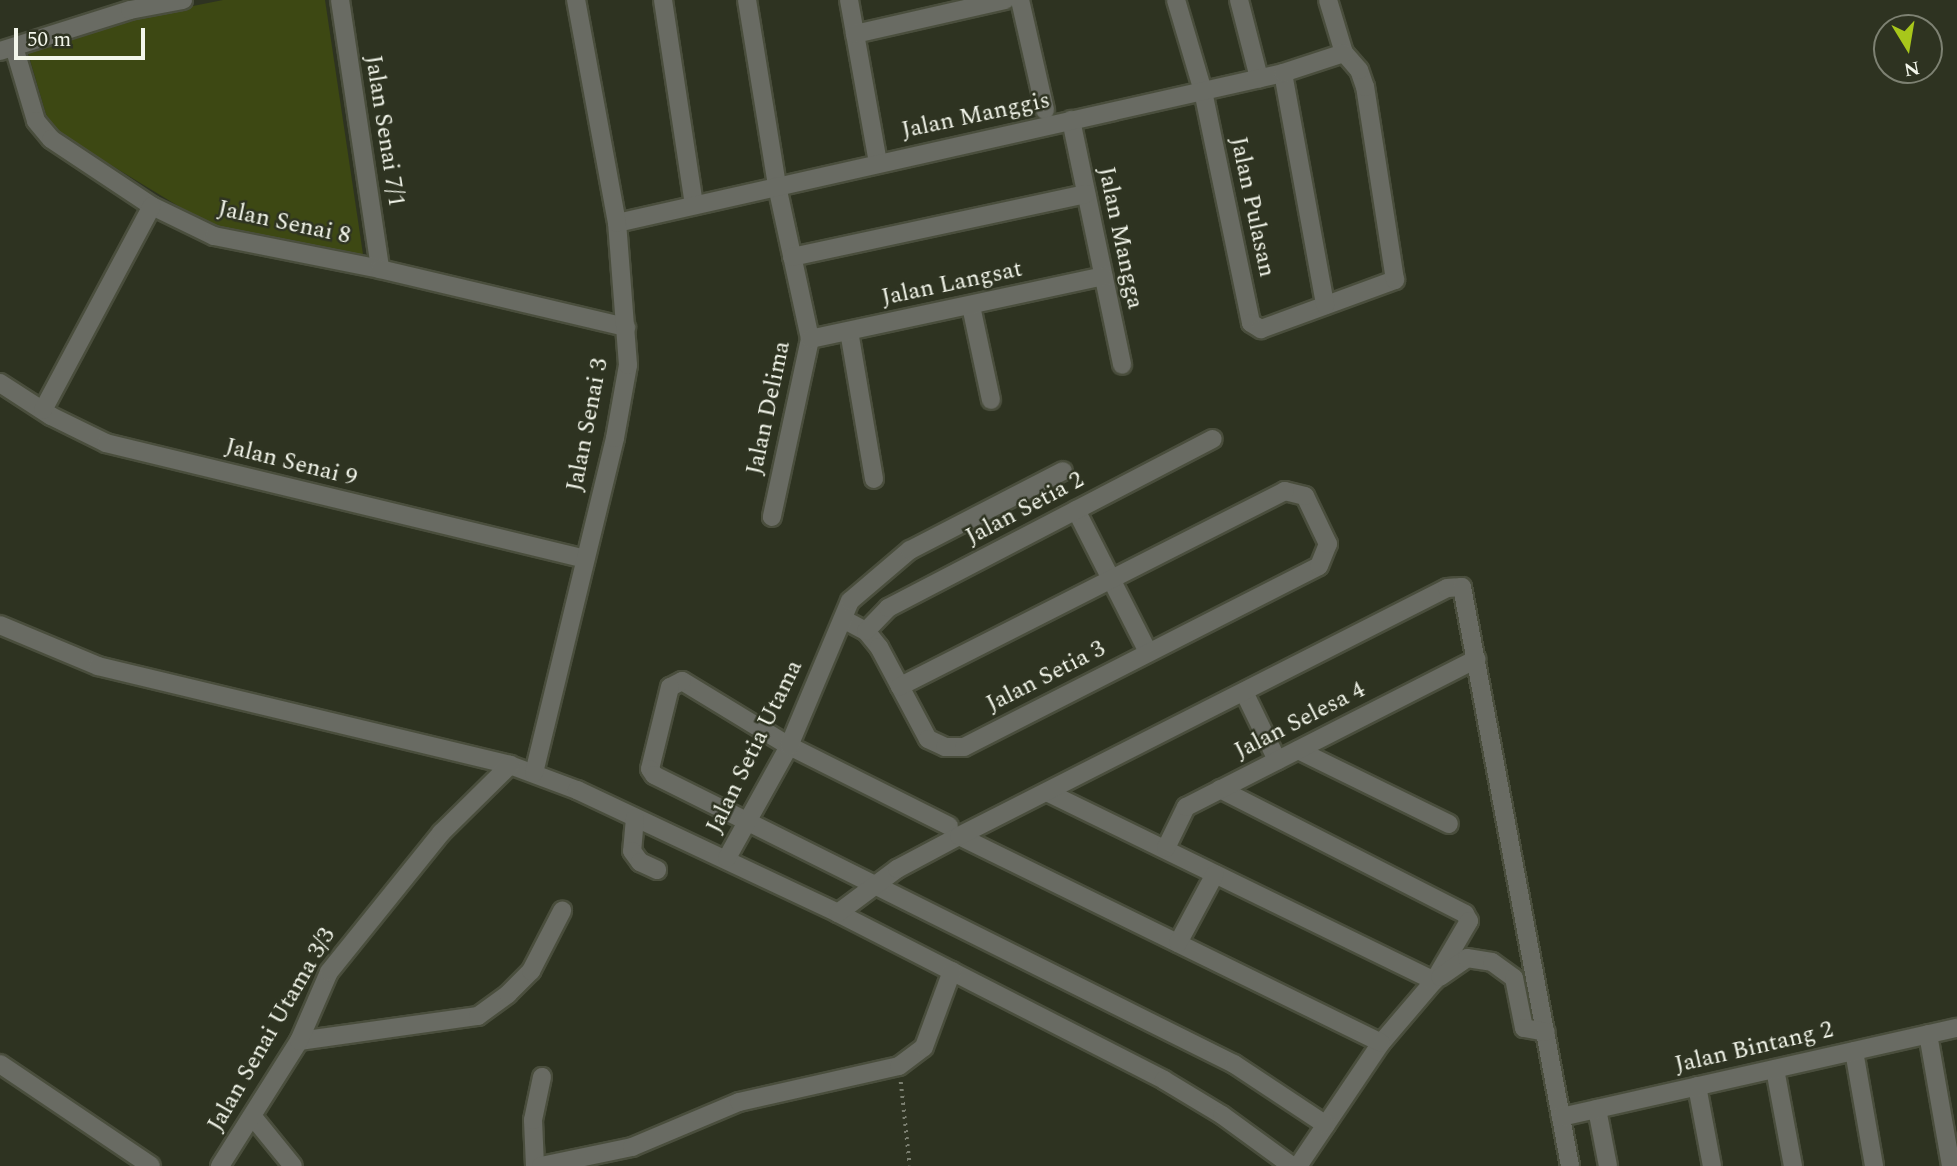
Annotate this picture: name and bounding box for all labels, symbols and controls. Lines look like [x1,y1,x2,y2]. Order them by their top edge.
scale bar [18,14,149,58]
north arrow [1873,14,1943,84]
text: 50 m [27,24,71,56]
text: N [1901,52,1922,84]
street label: Jalan Senai 7/1 [358,53,410,209]
street label: Jalan Manggis [899,86,1053,146]
street label: Jalan Pulasan [1223,134,1281,280]
street label: Jalan Mangga [1091,164,1149,312]
street label: Jalan Senai 8 [215,195,353,251]
street label: Jalan Langsat [879,255,1025,313]
street label: Jalan Delima [741,338,797,478]
street label: Jalan Senai 3 [561,356,615,494]
street label: Jalan Senai 9 [222,433,360,493]
street label: Jalan Setia 2 [961,466,1089,552]
street label: Jalan Setia 3 [982,635,1110,719]
street label: Jalan Setia Utama [701,656,809,838]
street label: Jalan Selesa 4 [1230,676,1370,766]
street label: Jalan Senai Utama 3/3 [202,923,342,1137]
street label: Jalan Bintang 2 [1672,1016,1836,1080]

